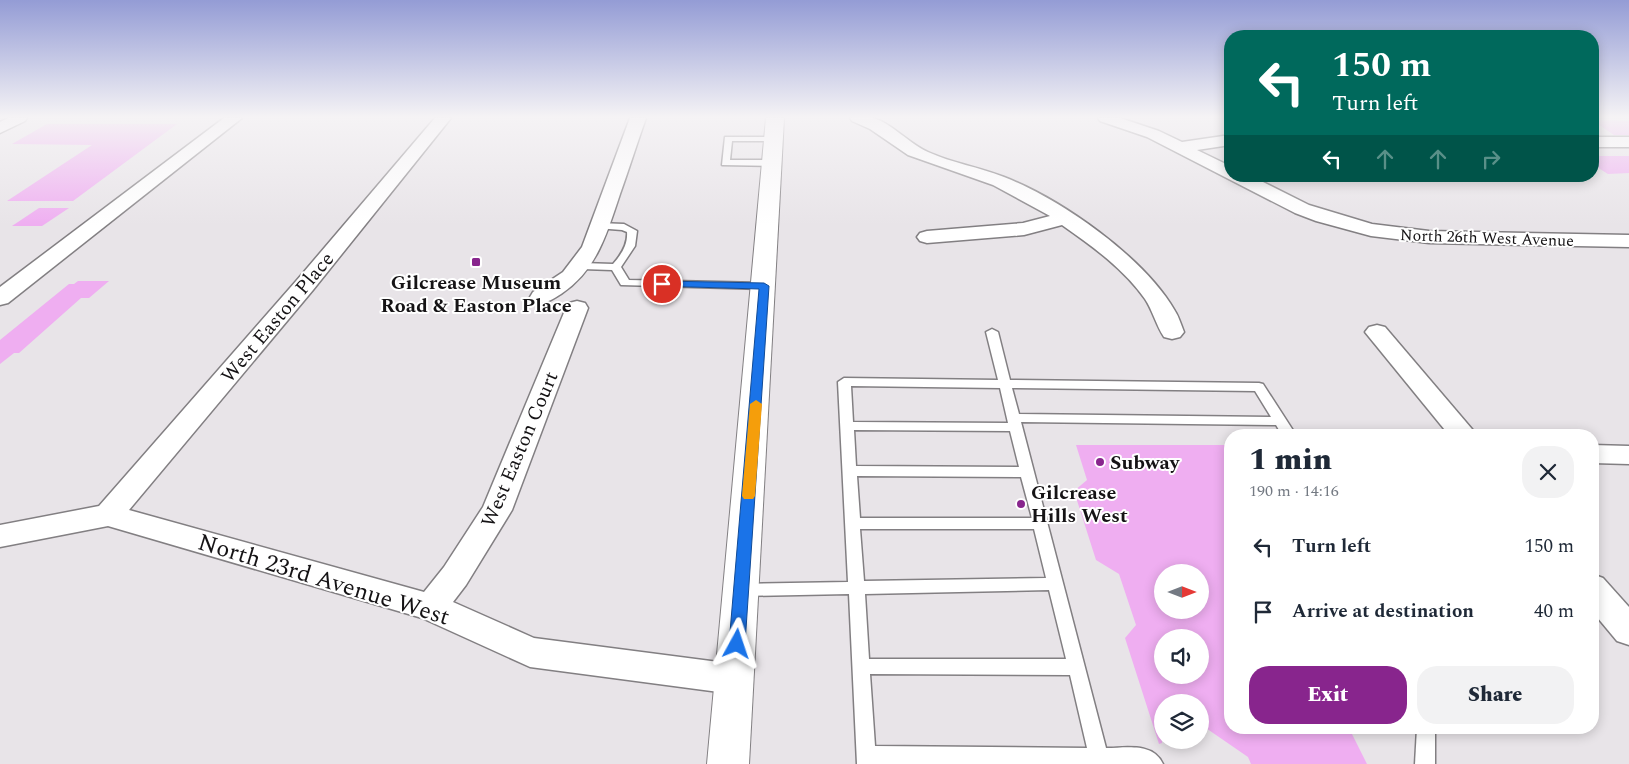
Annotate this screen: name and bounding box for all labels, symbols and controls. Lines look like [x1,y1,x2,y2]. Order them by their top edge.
text: 150 m [1332,39,1431,92]
icon: left [1249,50,1314,115]
text: Turn left [1332,87,1418,120]
icon: left [1318,145,1346,173]
icon: ahead [1371,145,1399,173]
icon: ahead [1424,145,1452,173]
icon: right [1477,145,1505,173]
street label: North 26th West Avenue [1400,223,1574,253]
street label: West Easton Place [214,246,342,390]
marker: Gilcrease Museum Road & Easton Place [470,256,482,268]
pin [641,263,683,305]
place label: Gilcrease Museum Road & Easton Place [380,268,572,321]
icon: arrive [648,270,676,298]
street label: West Easton Court [474,367,566,532]
text: 1 min [1249,437,1332,483]
button: close [1522,446,1574,498]
place label: Subway [1110,448,1181,478]
marker: Subway [1094,456,1106,468]
place label: Gilcrease Hills West [1031,478,1128,531]
text: 190 m · 14:16 [1249,479,1339,503]
marker: Gilcrease Hills West [1015,498,1027,510]
street label: North 23rd Avenue West [193,524,454,635]
text: Turn left [1292,532,1371,561]
text: 150 m [1524,532,1574,561]
icon: left [1249,533,1277,561]
north arrow [1154,564,1209,619]
map controls [1154,564,1209,749]
text: Arrive at destination [1292,597,1474,626]
text: 40 m [1534,597,1574,626]
icon: arrive [1249,598,1277,626]
position arrow [710,617,762,669]
button: sound [1154,629,1209,684]
button: Exit [1249,666,1407,724]
button: Share [1417,666,1574,724]
button: layers [1154,694,1209,749]

